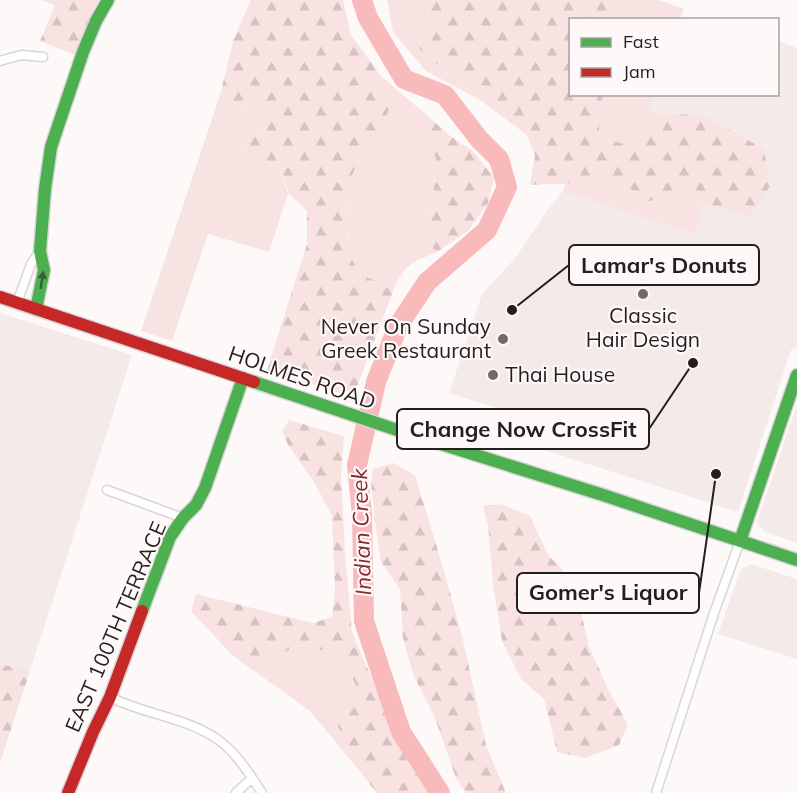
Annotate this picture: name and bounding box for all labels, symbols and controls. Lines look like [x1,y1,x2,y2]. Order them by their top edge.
legend [569,18,779,96]
text: Fast [623,30,659,53]
text: Jam [623,60,656,83]
callout: Lamar's Donuts [569,245,759,285]
text: Lamar's Donuts [581,251,747,279]
one-way arrow [38,270,47,289]
marker: Classic Hair Design [636,287,650,301]
place label: Classic Hair Design [586,302,700,352]
place label: Never On Sunday Greek Restaurant [321,313,491,363]
marker: Never On Sunday Greek Restaurant [496,332,510,346]
street label: HOLMES ROAD [225,340,379,414]
place label: Thai House [505,361,615,387]
marker: Thai House [486,368,500,382]
callout: Change Now CrossFit [397,409,649,449]
text: Change Now CrossFit [409,415,637,443]
water label: Indian Creek [345,467,377,596]
street label: EAST 100TH TERRACE [59,517,171,736]
callout: Gomer's Liquor [517,573,699,613]
text: Gomer's Liquor [529,578,688,606]

